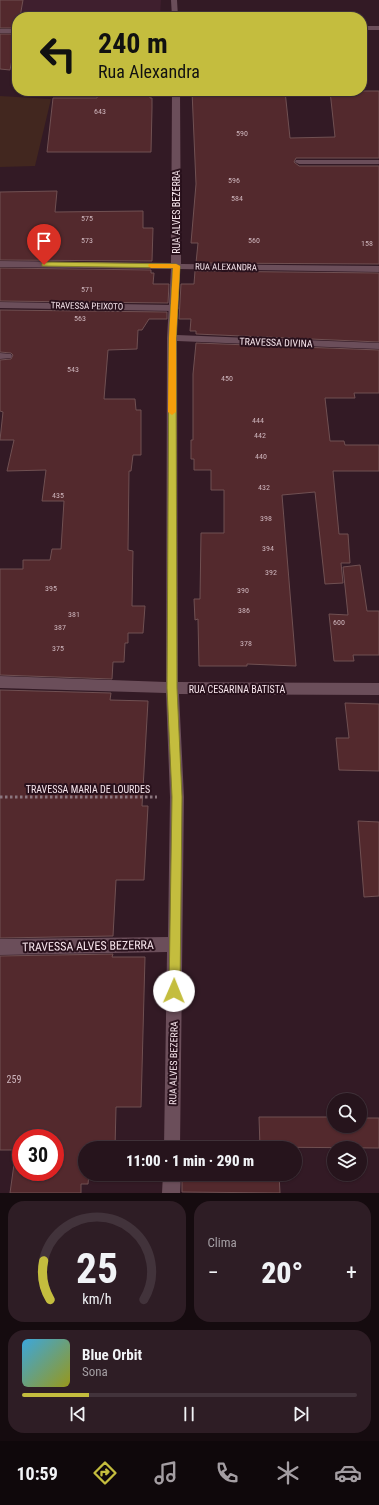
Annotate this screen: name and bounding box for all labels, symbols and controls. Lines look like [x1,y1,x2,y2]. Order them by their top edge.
text: 240 m [98,27,168,60]
icon: left [32,28,84,80]
text: Rua Alexandra [98,61,200,82]
house number: 643 [94,107,106,116]
house number: 590 [236,129,248,138]
street label: RUA ALVES BEZERRA [171,170,182,254]
house number: 596 [228,176,240,185]
house number: 584 [231,194,243,203]
house number: 575 [81,214,93,223]
pin [27,224,61,265]
icon: arrive [33,230,55,252]
house number: 573 [81,236,93,245]
house number: 560 [248,236,260,245]
house number: 158 [361,239,373,248]
street label: RUA ALEXANDRA [195,261,257,273]
house number: 571 [81,285,93,294]
street label: TRAVESSA PEIXOTO [51,300,123,312]
house number: 563 [74,314,86,323]
street label: TRAVESSA DIVINA [239,336,313,349]
house number: 543 [67,365,79,374]
house number: 450 [221,374,233,383]
house number: 444 [252,416,264,425]
house number: 442 [254,431,266,440]
house number: 440 [255,452,267,461]
house number: 432 [258,483,270,492]
house number: 435 [52,491,64,500]
house number: 398 [260,514,272,523]
house number: 394 [262,544,274,553]
house number: 392 [265,568,277,577]
house number: 395 [45,584,57,593]
house number: 390 [237,586,249,595]
house number: 386 [238,606,250,615]
house number: 381 [68,610,80,619]
house number: 600 [333,618,345,627]
house number: 387 [54,623,66,632]
house number: 378 [240,639,252,648]
house number: 375 [52,644,64,653]
street label: RUA CESARINA BATISTA [189,684,286,695]
street label: TRAVESSA MARIA DE LOURDES [26,784,150,795]
street label: TRAVESSA ALVES BEZERRA [22,938,154,954]
position arrow [153,970,195,1012]
street label: RUA ALVES BEZERRA [167,1021,180,1105]
house number: 259 [7,1074,21,1085]
map controls [327,1093,367,1181]
button: search [327,1093,367,1133]
speed limit sign: 30 [12,1129,64,1181]
button: layers [327,1141,367,1181]
text: 11:00 · 1 min · 290 m [126,1152,254,1170]
text: Clima [208,1235,237,1250]
text: 25 [76,1243,118,1292]
text: 20° [261,1255,303,1290]
text: − [208,1260,219,1285]
text: + [346,1260,357,1285]
text: km/h [82,1290,111,1306]
text: Blue Orbit [82,1346,142,1364]
text: Sona [82,1364,108,1379]
icon: previous [67,1403,89,1425]
icon: pause [178,1403,200,1425]
icon: next [290,1403,312,1425]
icon: directions [91,1459,119,1487]
icon: music [152,1459,180,1487]
icon: phone [213,1459,241,1487]
icon: climate [274,1459,302,1487]
icon: car [334,1459,362,1487]
text: 10:59 [16,1463,58,1484]

